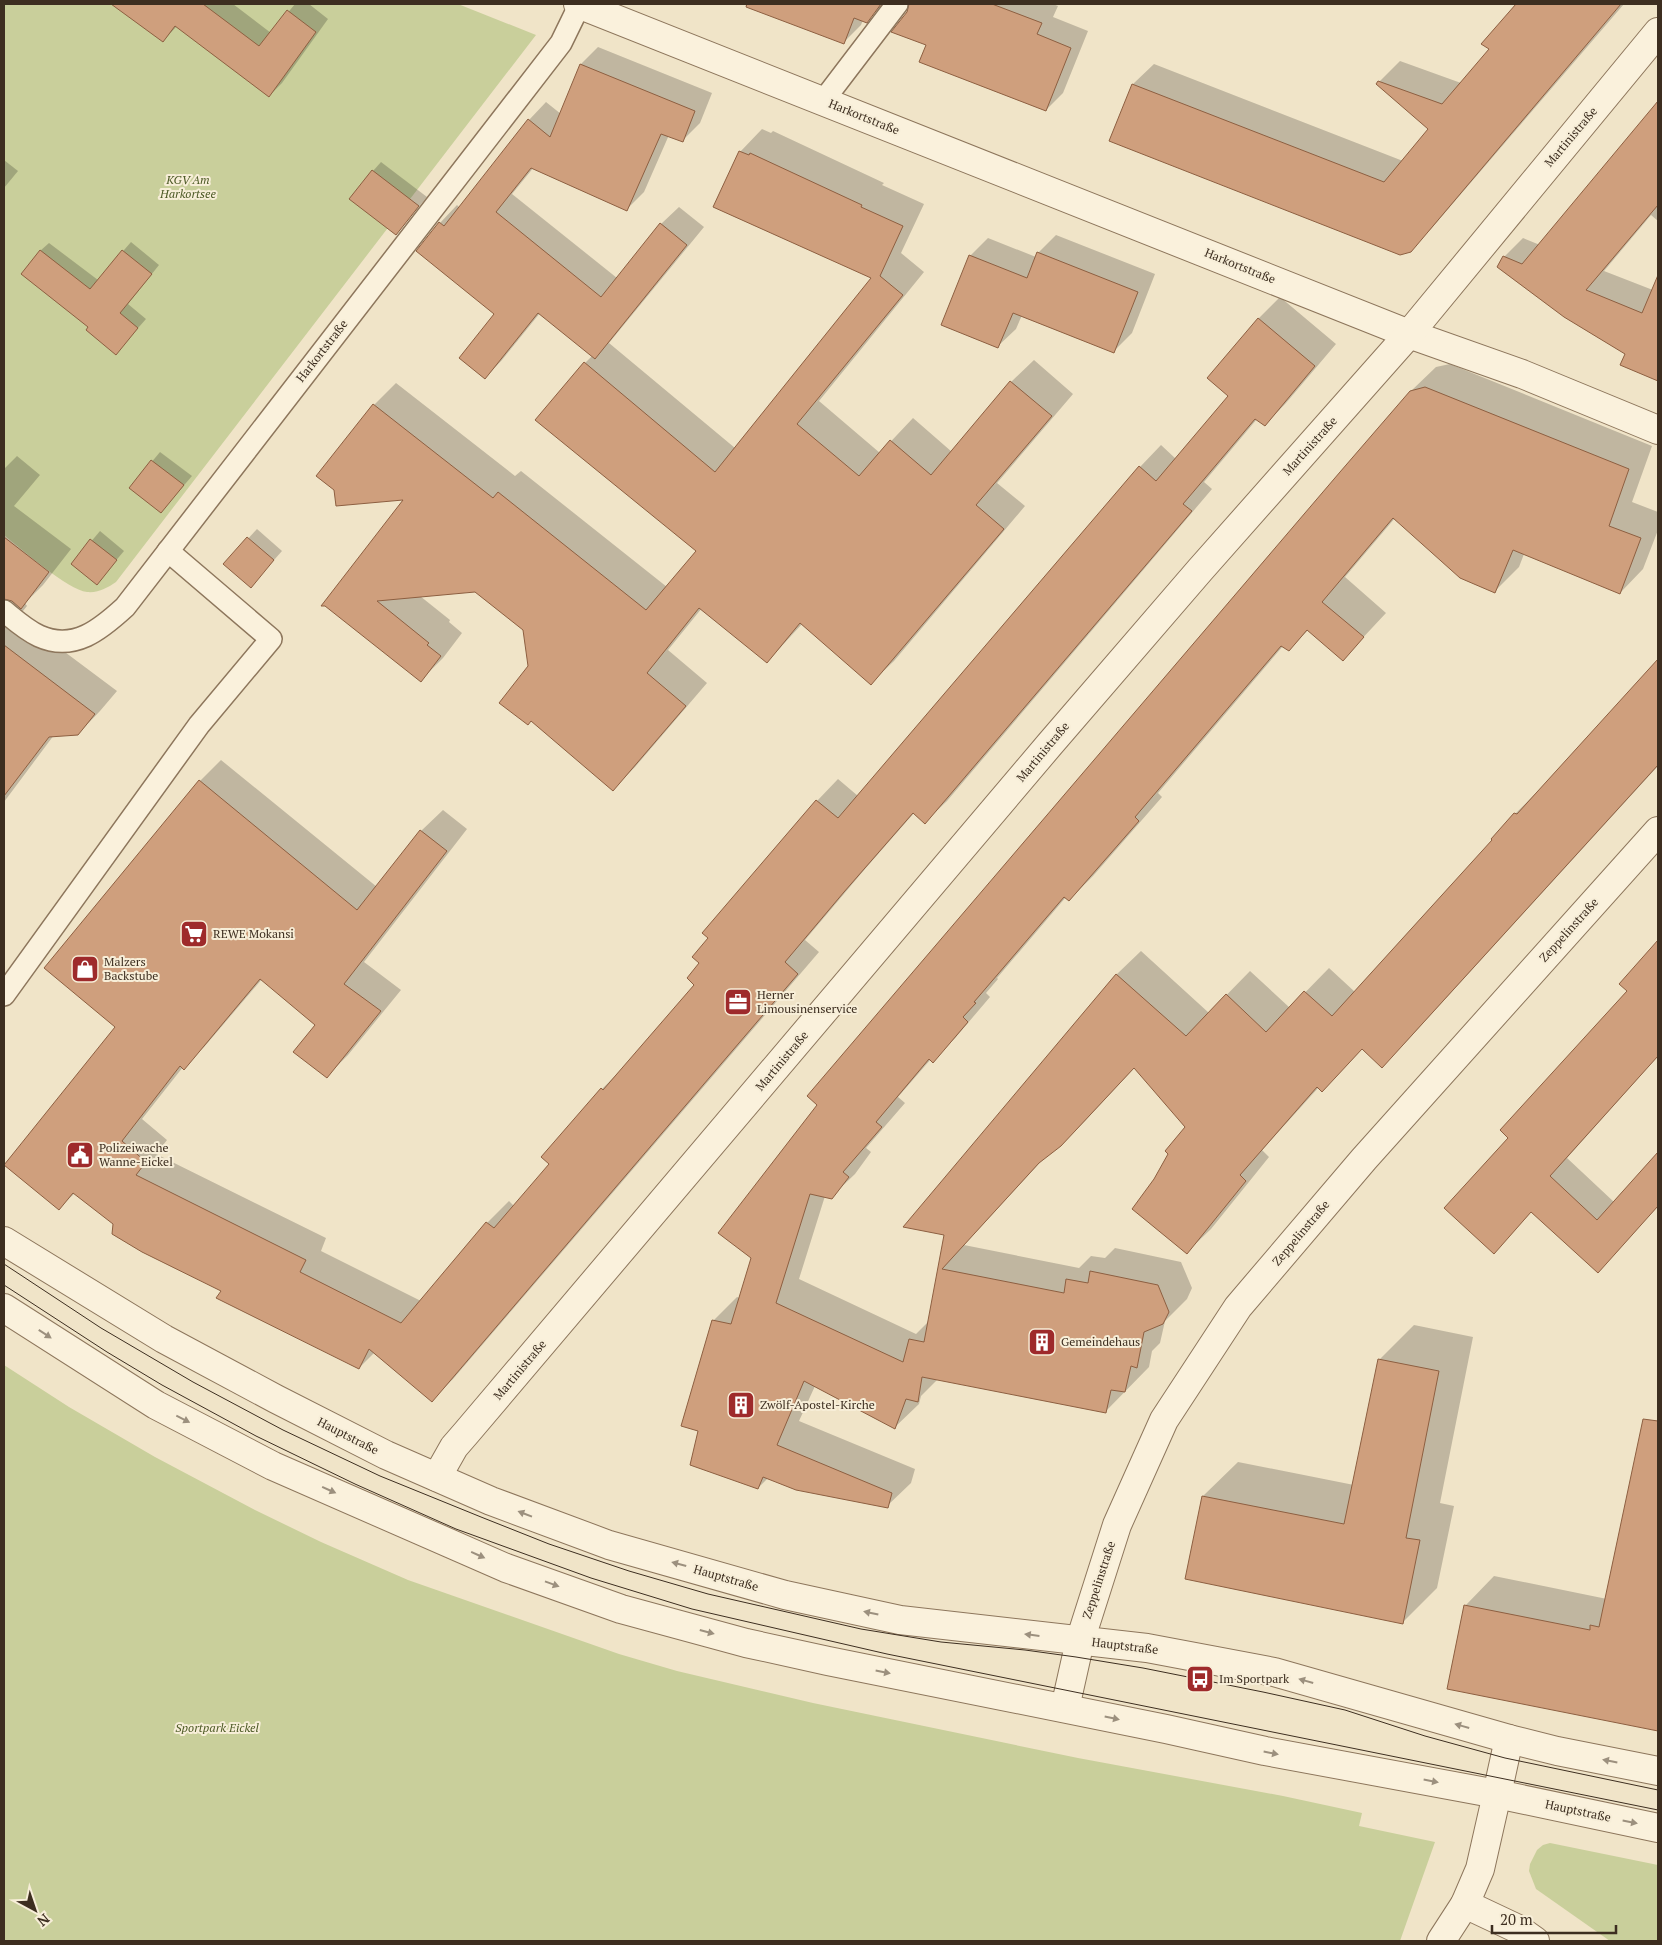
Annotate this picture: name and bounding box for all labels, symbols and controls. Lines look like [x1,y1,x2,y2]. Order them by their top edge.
street label: Harkortstraße [827,96,902,138]
street label: Martinistraße [1541,104,1600,170]
park label: KGV Am Harkortsee [159,172,217,201]
street label: Harkortstraße [1203,245,1278,287]
street label: Harkortstraße [293,316,351,385]
street label: Martinistraße [1279,413,1340,478]
street label: Martinistraße [1013,719,1072,785]
street label: Zeppelinstraße [1536,895,1601,965]
supermarket icon: REWE Mokansi [179,919,209,949]
place label: REWE Mokansi [213,926,294,941]
shop icon: Malzers Backstube [70,954,100,984]
place label: Malzers Backstube [104,954,158,983]
office icon: Herner Limousinenservice [723,987,753,1017]
place label: Herner Limousinenservice [757,987,857,1016]
street label: Martinistraße [752,1028,811,1094]
public building icon: Polizeiwache Wanne-Eickel [65,1140,95,1170]
place label: Polizeiwache Wanne-Eickel [99,1140,173,1169]
street label: Zeppelinstraße [1269,1197,1332,1269]
building icon: Gemeindehaus [1027,1327,1057,1357]
one-way arrow [38,1330,51,1339]
place label: Gemeindehaus [1061,1334,1140,1349]
street label: Martinistraße [490,1337,549,1403]
building icon: Zwölf-Apostel-Kirche [726,1390,756,1420]
place label: Zwölf-Apostel-Kirche [760,1397,875,1412]
street label: Hauptstraße [315,1414,381,1457]
one-way arrow [176,1415,190,1423]
one-way arrow [322,1487,336,1495]
one-way arrow [517,1510,532,1518]
street label: Zeppelinstraße [1079,1539,1118,1621]
one-way arrow [471,1552,485,1560]
one-way arrow [672,1560,687,1568]
street label: Hauptstraße [692,1561,760,1594]
one-way arrow [545,1580,560,1588]
one-way arrow [862,1609,878,1617]
one-way arrow [700,1629,715,1637]
one-way arrow [1023,1631,1039,1639]
street label: Hauptstraße [1091,1634,1159,1657]
bus stop icon: Im Sportpark [1185,1664,1215,1694]
one-way arrow [875,1668,891,1676]
place label: Im Sportpark [1219,1671,1290,1686]
one-way arrow [1298,1677,1314,1685]
one-way arrow [1105,1714,1120,1722]
park label: Sportpark Eickel [175,1720,259,1735]
one-way arrow [1455,1721,1470,1729]
one-way arrow [1264,1749,1280,1757]
one-way arrow [1602,1757,1618,1765]
one-way arrow [1424,1778,1440,1786]
street label: Hauptstraße [1544,1796,1612,1825]
one-way arrow [1623,1818,1638,1826]
north arrow [10,1885,60,1935]
scale bar [1492,1902,1616,1934]
text: 20 m [1500,1909,1533,1929]
text: N [33,1910,54,1931]

